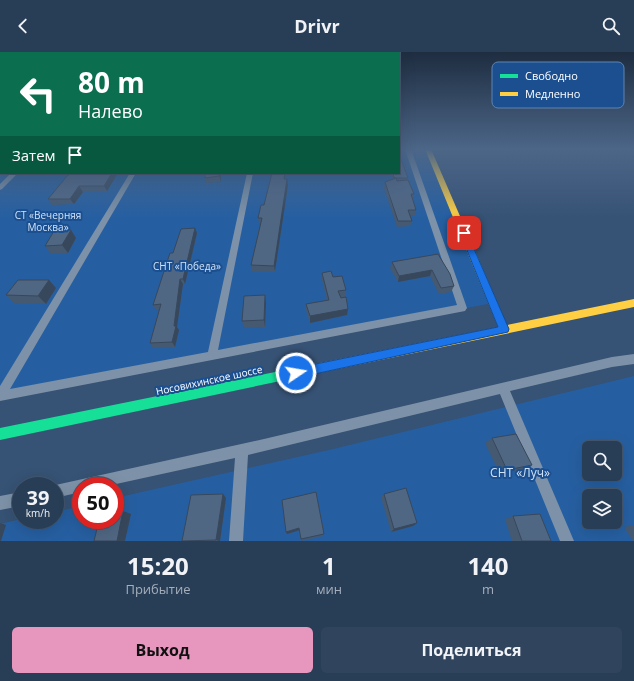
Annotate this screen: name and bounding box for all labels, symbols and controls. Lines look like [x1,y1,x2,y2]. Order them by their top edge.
text: Drivr [294,14,340,38]
icon: back [12,15,34,37]
icon: search [600,15,622,37]
legend [492,62,624,108]
text: 80 m [78,63,145,101]
icon: left [12,68,64,120]
text: Свободно [525,68,578,83]
text: Медленно [525,86,581,101]
text: Налево [78,99,143,123]
icon: arrive [64,144,86,166]
text: Затем [12,145,56,165]
park label: СТ «Вечерняя Москва» [15,208,81,234]
pin [447,216,481,250]
icon: arrive [453,222,475,244]
park label: СНТ «Победа» [153,259,221,273]
position arrow [275,352,317,394]
street label: Носовихинское шоссе [154,362,264,398]
map controls [582,441,622,529]
button: search [582,441,622,481]
park label: СНТ «Луч» [490,464,550,481]
speed limit sign: 50 [72,477,124,529]
text: 39 [27,484,49,511]
button: layers [582,489,622,529]
text: km/h [26,506,50,520]
text: 15:20 [127,549,189,582]
text: 1 [322,549,336,582]
text: 140 [467,549,509,582]
text: Прибытие [125,580,191,598]
text: мин [316,580,342,598]
text: m [482,580,494,598]
button: Выход [12,627,313,673]
button: Поделиться [321,627,622,673]

